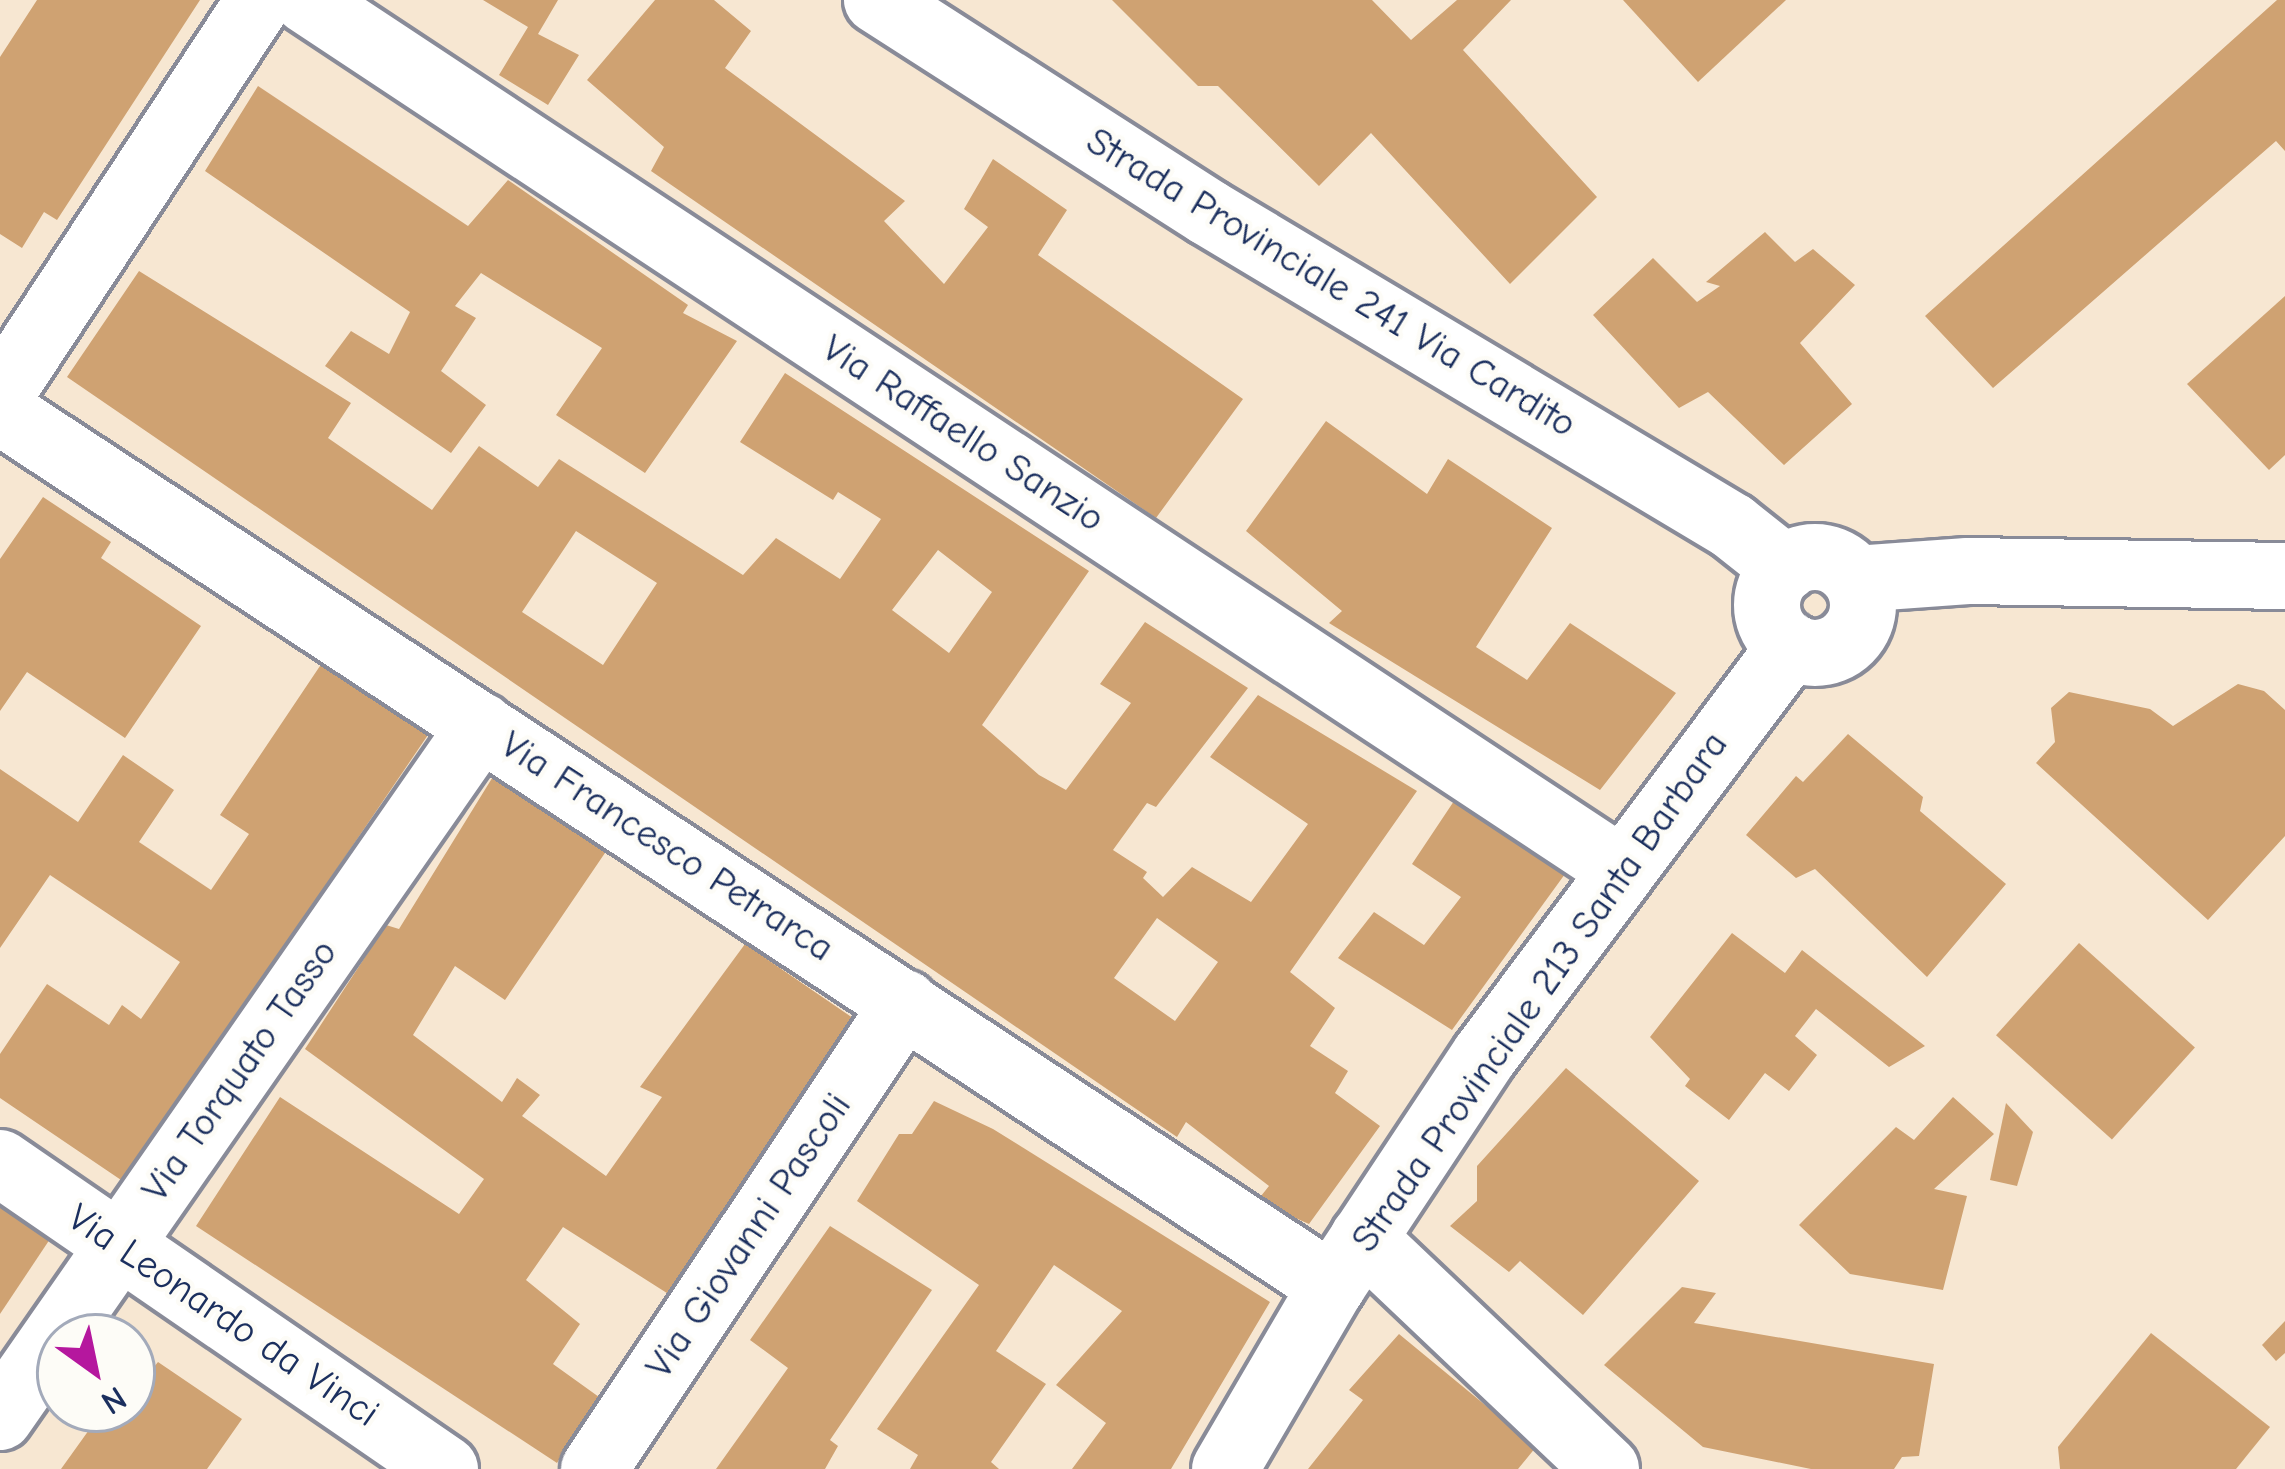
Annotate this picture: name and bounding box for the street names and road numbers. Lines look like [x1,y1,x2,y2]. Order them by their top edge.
street label: Strada Provinciale 241 Via Cardito [1078,118,1584,448]
street label: Via Raffaello Sanzio [813,325,1113,543]
street label: Via Francesco Petrarca [492,722,842,972]
street label: Strada Provinciale 213 Santa Barbara [1342,723,1738,1261]
street label: Via Torquato Tasso [132,931,348,1211]
street label: Via Giovanni Pascoli [636,1085,862,1387]
street label: Via Leonardo da Vinci [59,1195,387,1437]

